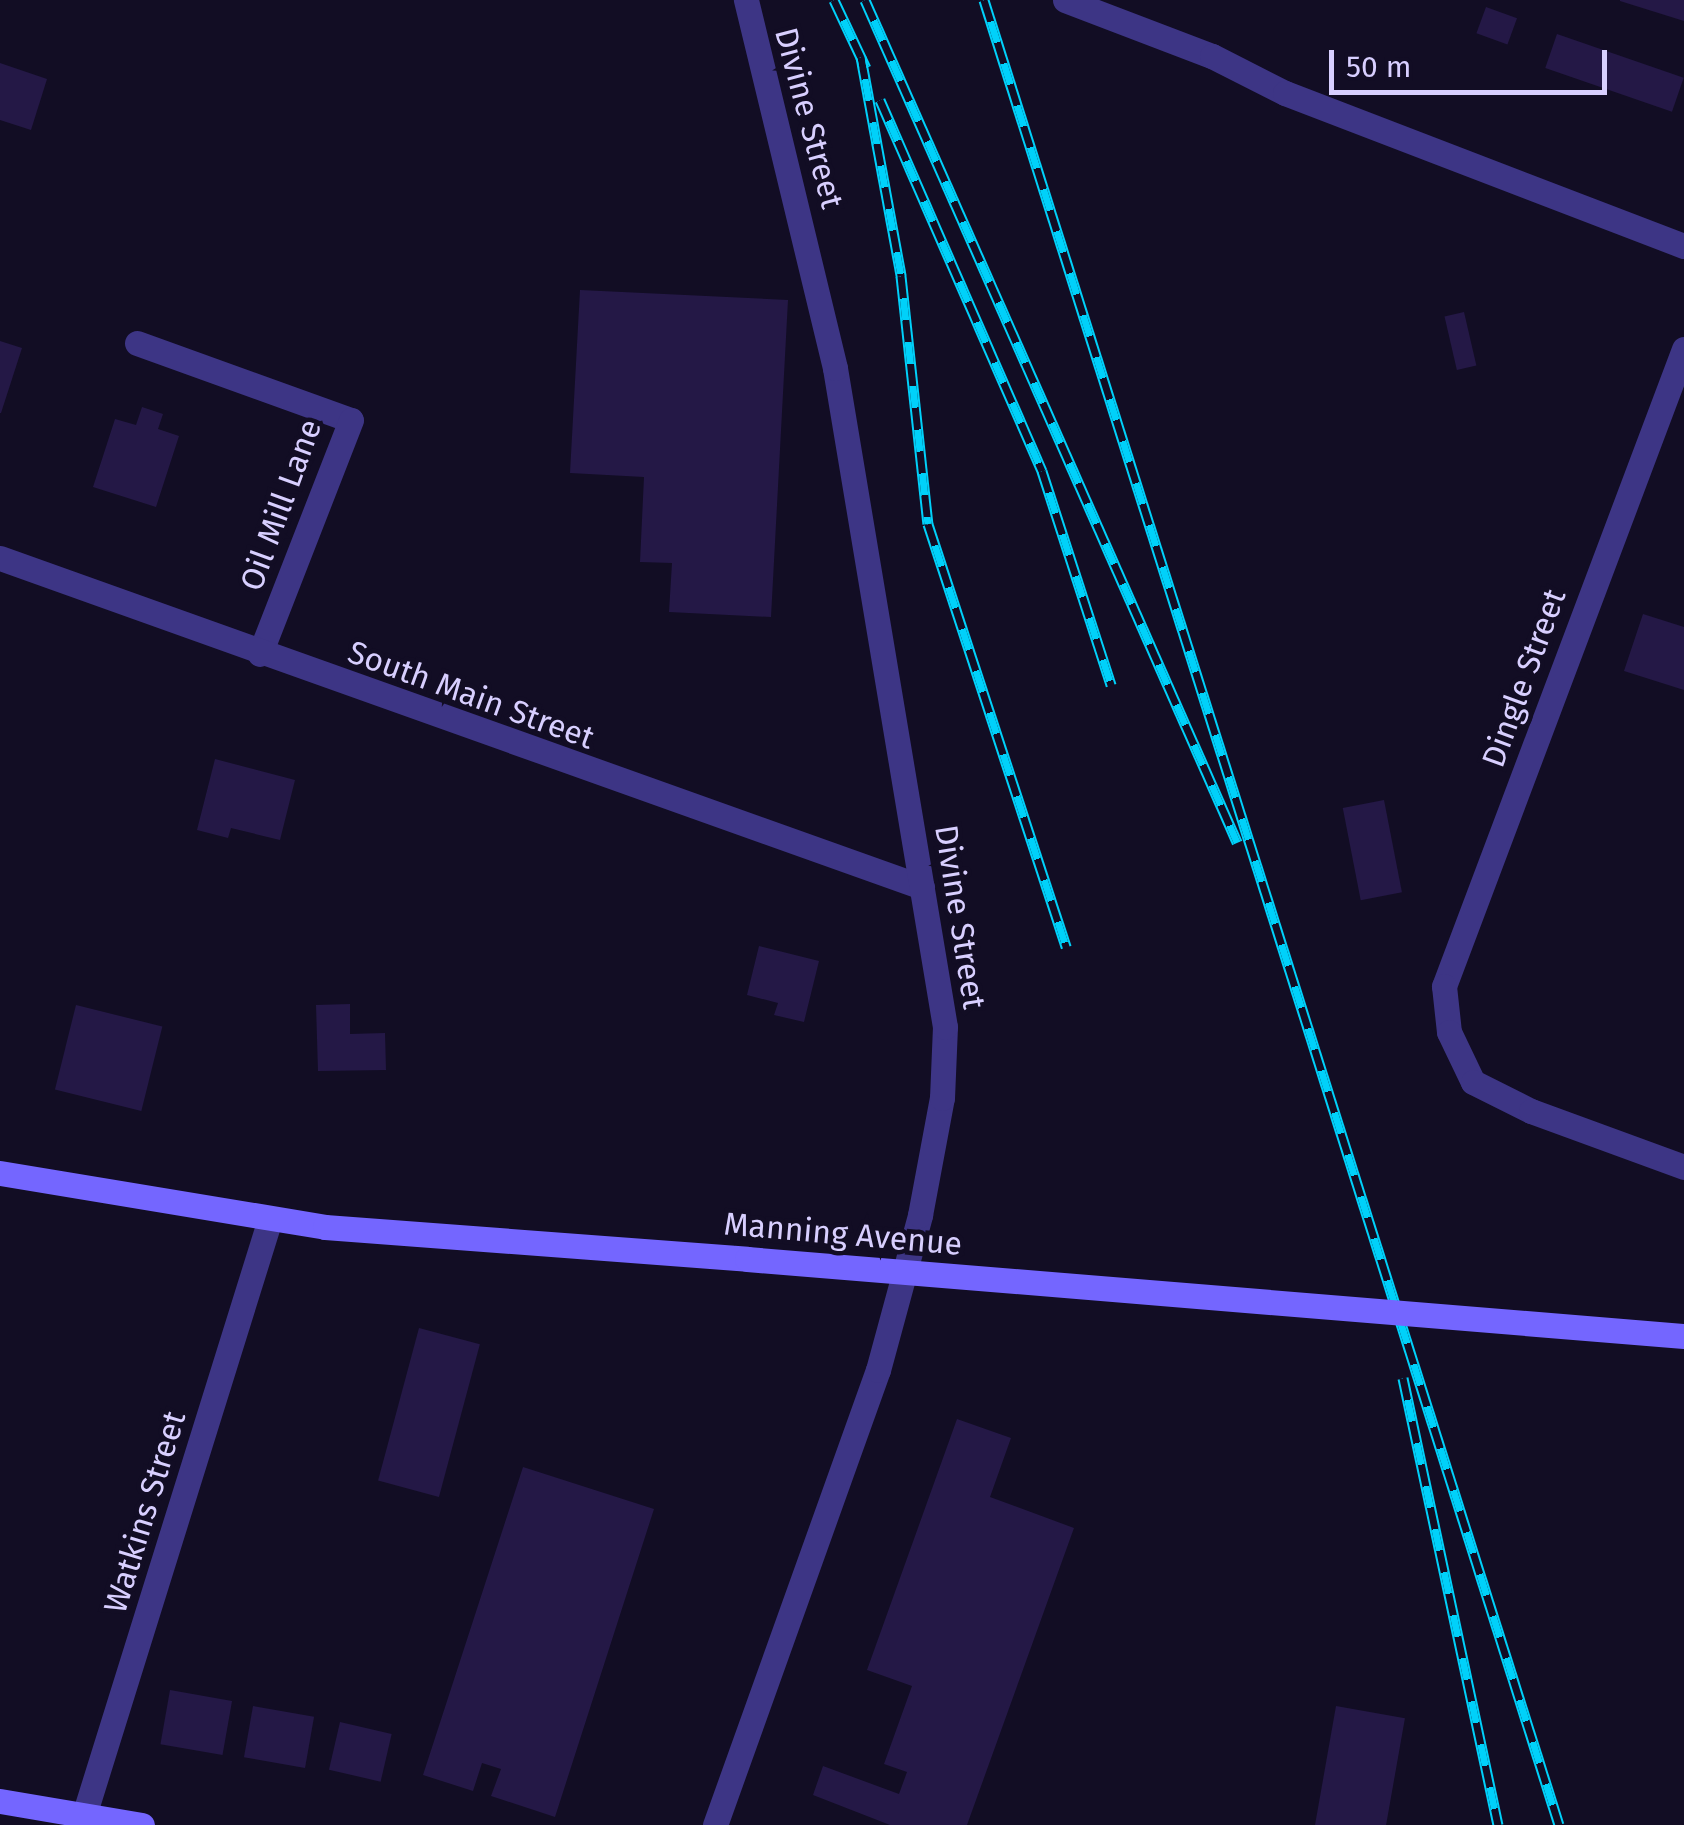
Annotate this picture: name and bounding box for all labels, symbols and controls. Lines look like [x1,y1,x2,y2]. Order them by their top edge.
street label: Divine Street [766,23,852,213]
scale bar [1334,30,1612,92]
text: 50 m [1346,49,1411,85]
street label: Oil Mill Lane [232,414,330,596]
street label: Dingle Street [1474,584,1574,772]
street label: South Main Street [343,633,599,757]
street label: Divine Street [926,822,994,1012]
street label: Manning Avenue [722,1204,964,1264]
street label: Watkins Street [96,1407,194,1617]

